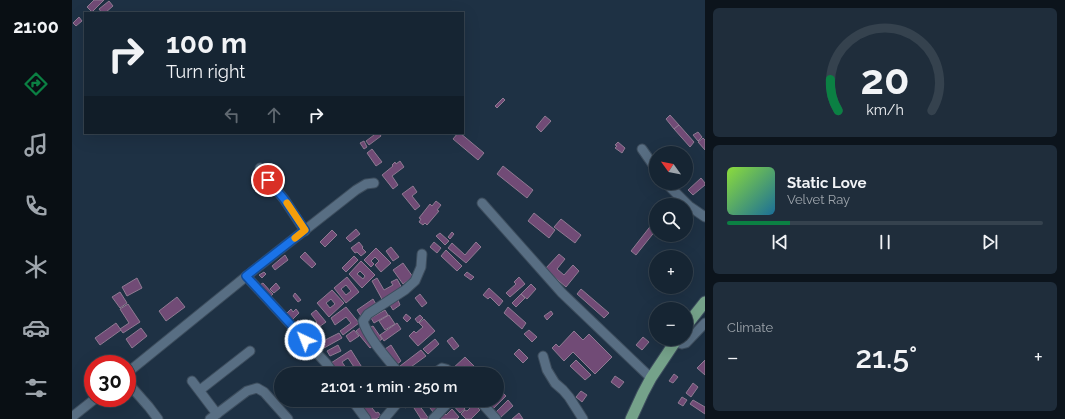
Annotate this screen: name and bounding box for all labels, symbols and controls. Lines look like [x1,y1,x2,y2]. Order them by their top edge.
text: 21:00 [13,16,59,37]
text: 100 m [166,27,247,60]
icon: right [100,28,152,80]
text: 20 [861,54,909,103]
text: Turn right [166,61,245,82]
icon: directions [22,70,50,98]
text: km/h [866,101,904,117]
icon: left [221,104,243,126]
icon: ahead [263,104,285,126]
icon: right [305,104,327,126]
icon: music [22,131,50,159]
north arrow [649,146,693,190]
map controls [649,146,693,346]
pin [251,163,285,197]
icon: arrive [257,169,279,191]
text: Static Love [787,174,866,192]
icon: phone [22,192,50,220]
text: Velvet Ray [787,192,850,207]
button: search [649,198,693,242]
icon: previous [769,231,791,253]
icon: pause [874,231,896,253]
icon: next [979,231,1001,253]
button: + [649,250,693,294]
icon: climate [22,253,50,281]
button: − [649,302,693,346]
icon: car [22,314,50,342]
position arrow [284,319,326,361]
text: Climate [727,320,773,335]
text: 21.5° [855,340,917,375]
text: − [727,344,739,370]
text: + [1034,344,1043,370]
speed limit sign: 30 [84,355,136,407]
icon: filters [22,374,50,402]
text: 21:01 · 1 min · 250 m [321,378,457,396]

